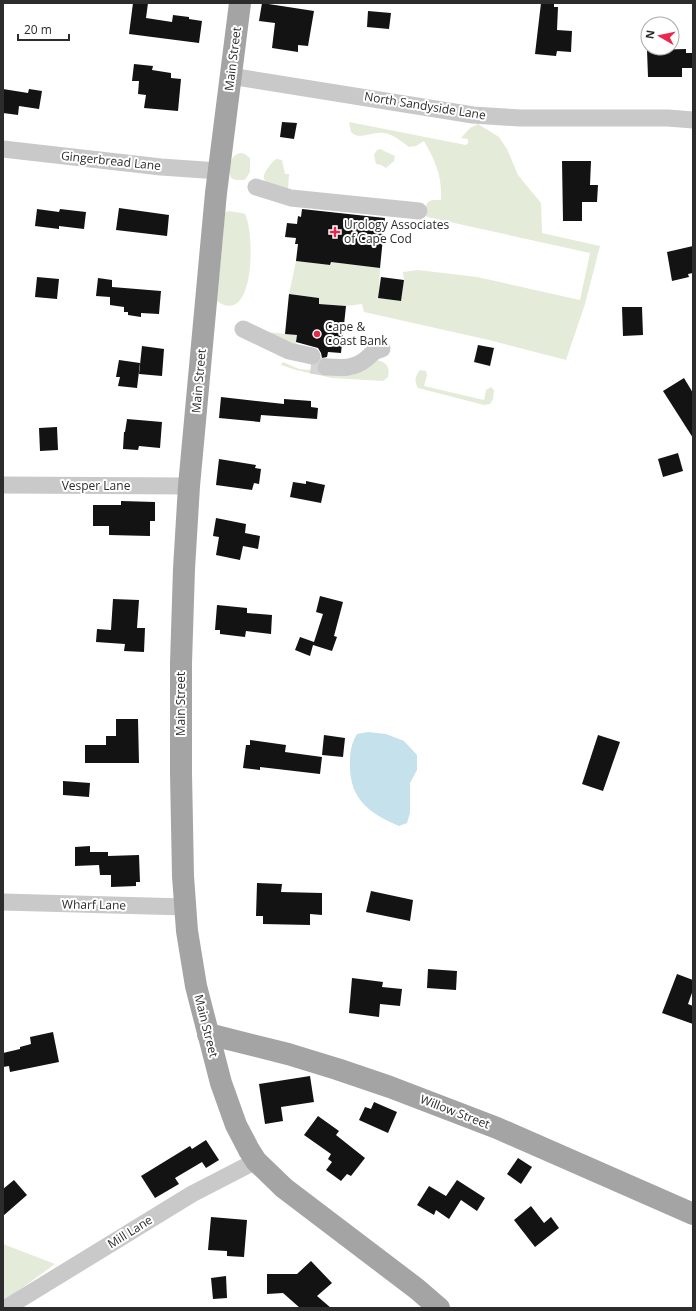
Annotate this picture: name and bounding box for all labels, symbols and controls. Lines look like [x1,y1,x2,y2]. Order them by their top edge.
scale bar [18,16,69,42]
north arrow [640,16,680,56]
text: 20 m [24,21,52,38]
street label: Main Street [220,26,245,92]
text: N [642,29,658,40]
street label: North Sandyside Lane [363,88,487,124]
street label: Gingerbread Lane [60,147,162,174]
place label: Urology Associates of Cape Cod [344,216,449,247]
marker: Urology Associates of Cape Cod [329,226,341,238]
place label: Cape & Coast Bank [325,318,388,349]
marker: Cape & Coast Bank [312,329,322,339]
street label: Main Street [187,348,210,414]
street label: Vesper Lane [62,477,131,494]
street label: Main Street [172,672,189,736]
street label: Wharf Lane [62,895,127,914]
street label: Main Street [190,993,223,1059]
street label: Willow Street [418,1090,492,1133]
street label: Mill Lane [104,1211,156,1252]

